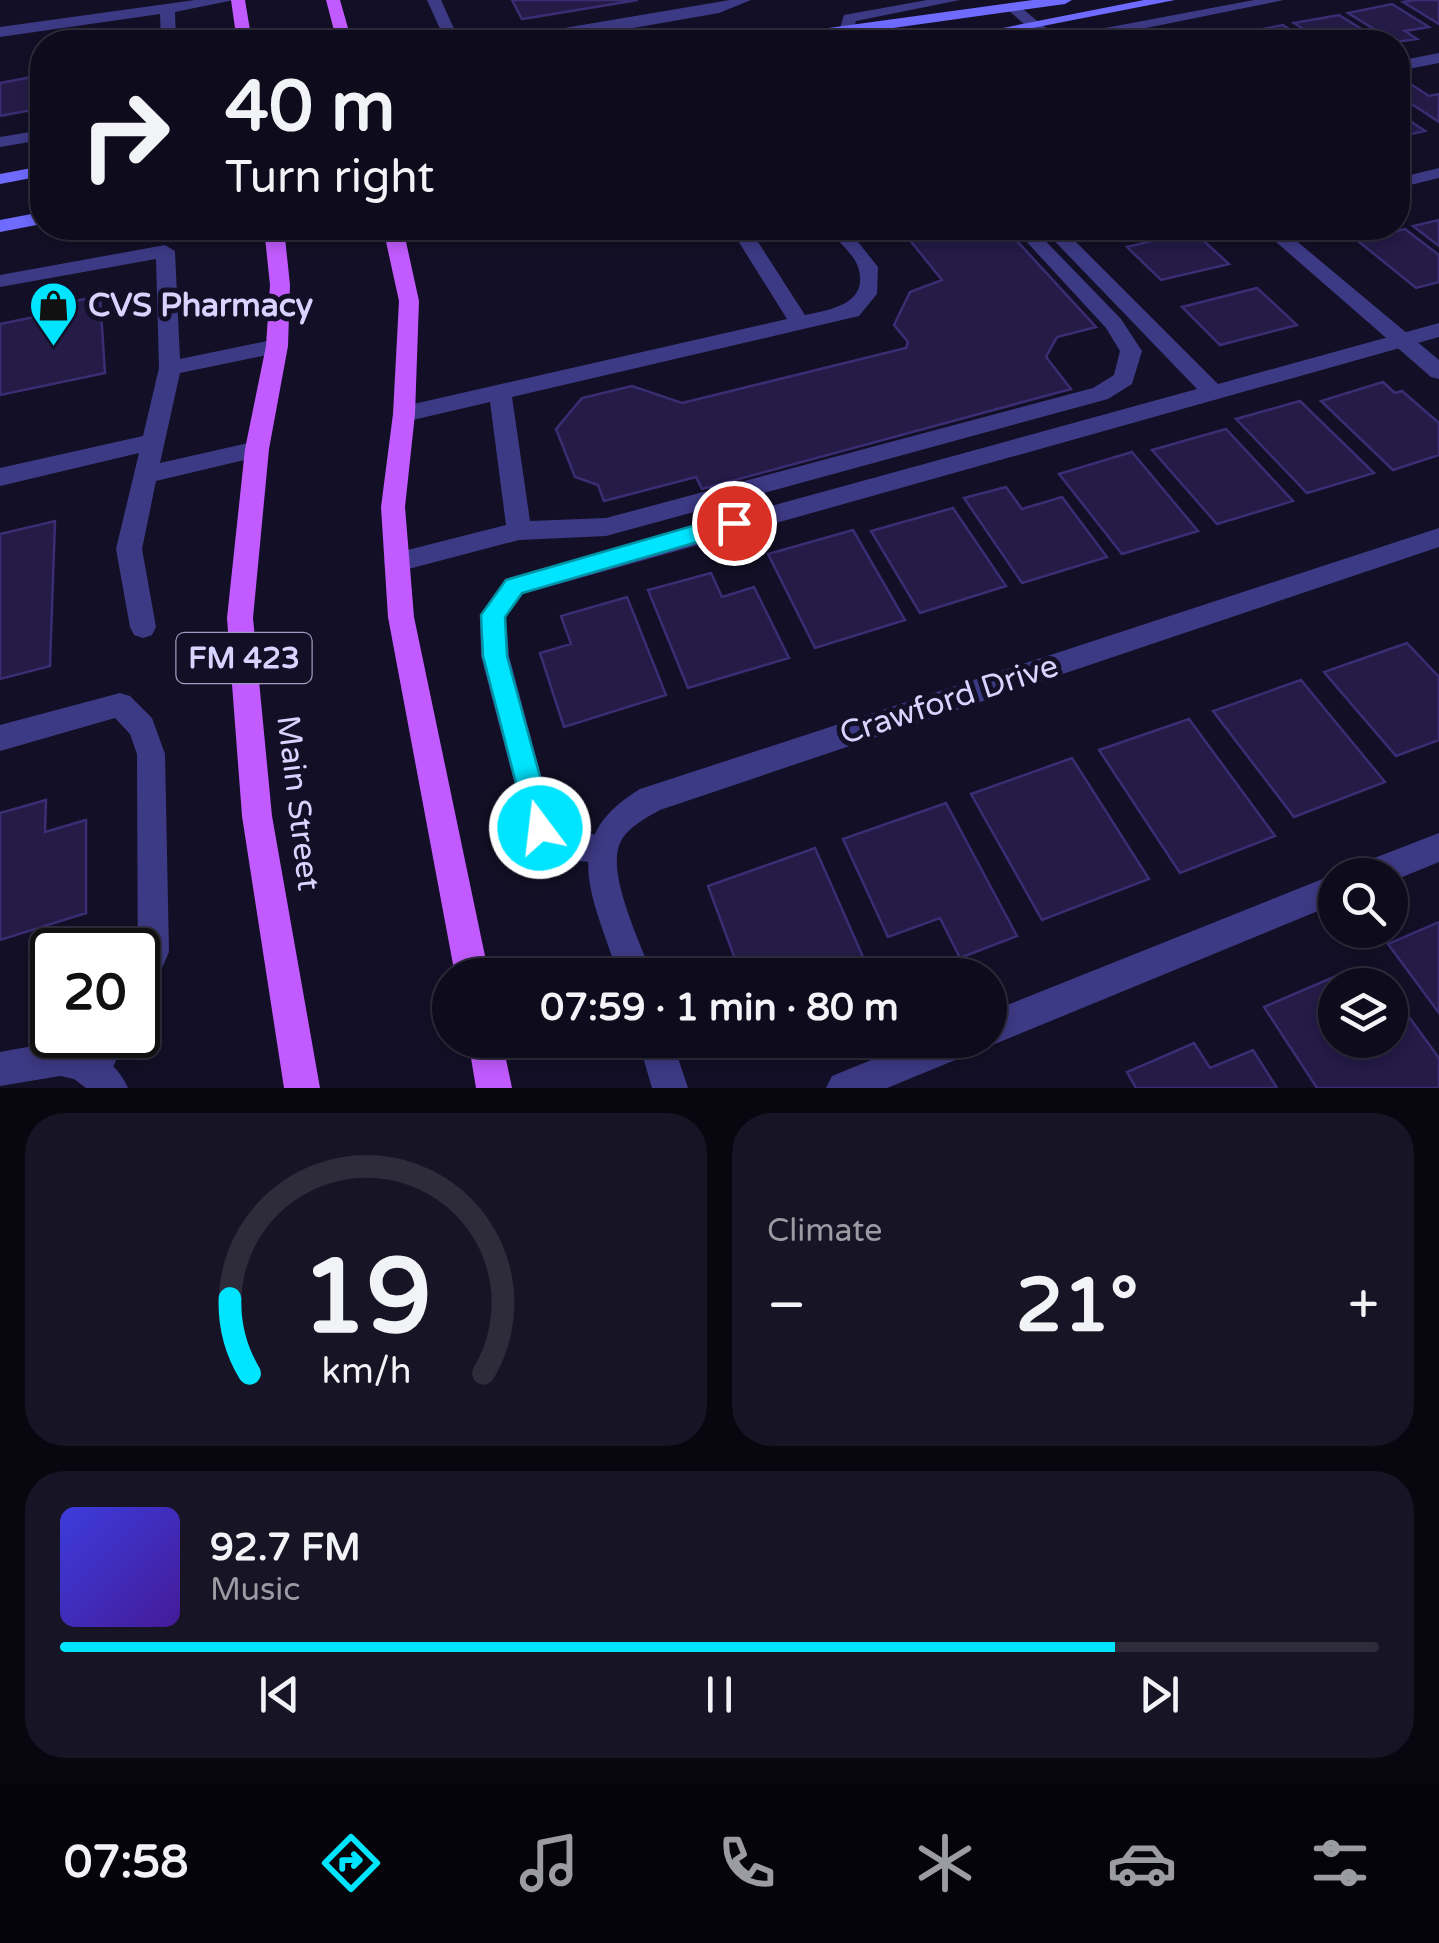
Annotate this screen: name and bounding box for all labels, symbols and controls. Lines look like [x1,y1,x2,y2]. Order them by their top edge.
text: 40 m [225,66,395,150]
icon: right [60,70,190,200]
text: Turn right [225,151,434,205]
shop icon: CVS Pharmacy [27,280,79,348]
place label: CVS Pharmacy [88,287,313,325]
pin [692,481,777,566]
icon: arrive [707,496,762,551]
road number: FM 423 [176,633,312,683]
street label: Crawford Drive [835,647,1063,753]
street label: Main Street [268,713,328,893]
position arrow [488,776,592,880]
map controls [1318,858,1408,1058]
button: search [1318,858,1408,948]
speed limit sign: 20 [30,928,160,1058]
button: layers [1318,968,1408,1058]
text: 07:59 · 1 min · 80 m [540,985,899,1031]
text: Climate [767,1212,882,1250]
text: 19 [301,1236,431,1361]
text: 21° [1016,1261,1138,1351]
text: − [767,1273,806,1339]
text: + [1348,1273,1379,1339]
text: km/h [321,1350,411,1393]
text: 92.7 FM [210,1525,361,1571]
text: Music [210,1571,300,1609]
icon: previous [252,1667,307,1722]
icon: pause [692,1667,747,1722]
icon: next [1132,1667,1187,1722]
icon: directions [316,1828,386,1898]
icon: music [514,1828,584,1898]
icon: phone [712,1828,782,1898]
icon: climate [910,1828,980,1898]
icon: car [1107,1828,1177,1898]
icon: filters [1305,1828,1375,1898]
text: 07:58 [64,1836,189,1890]

